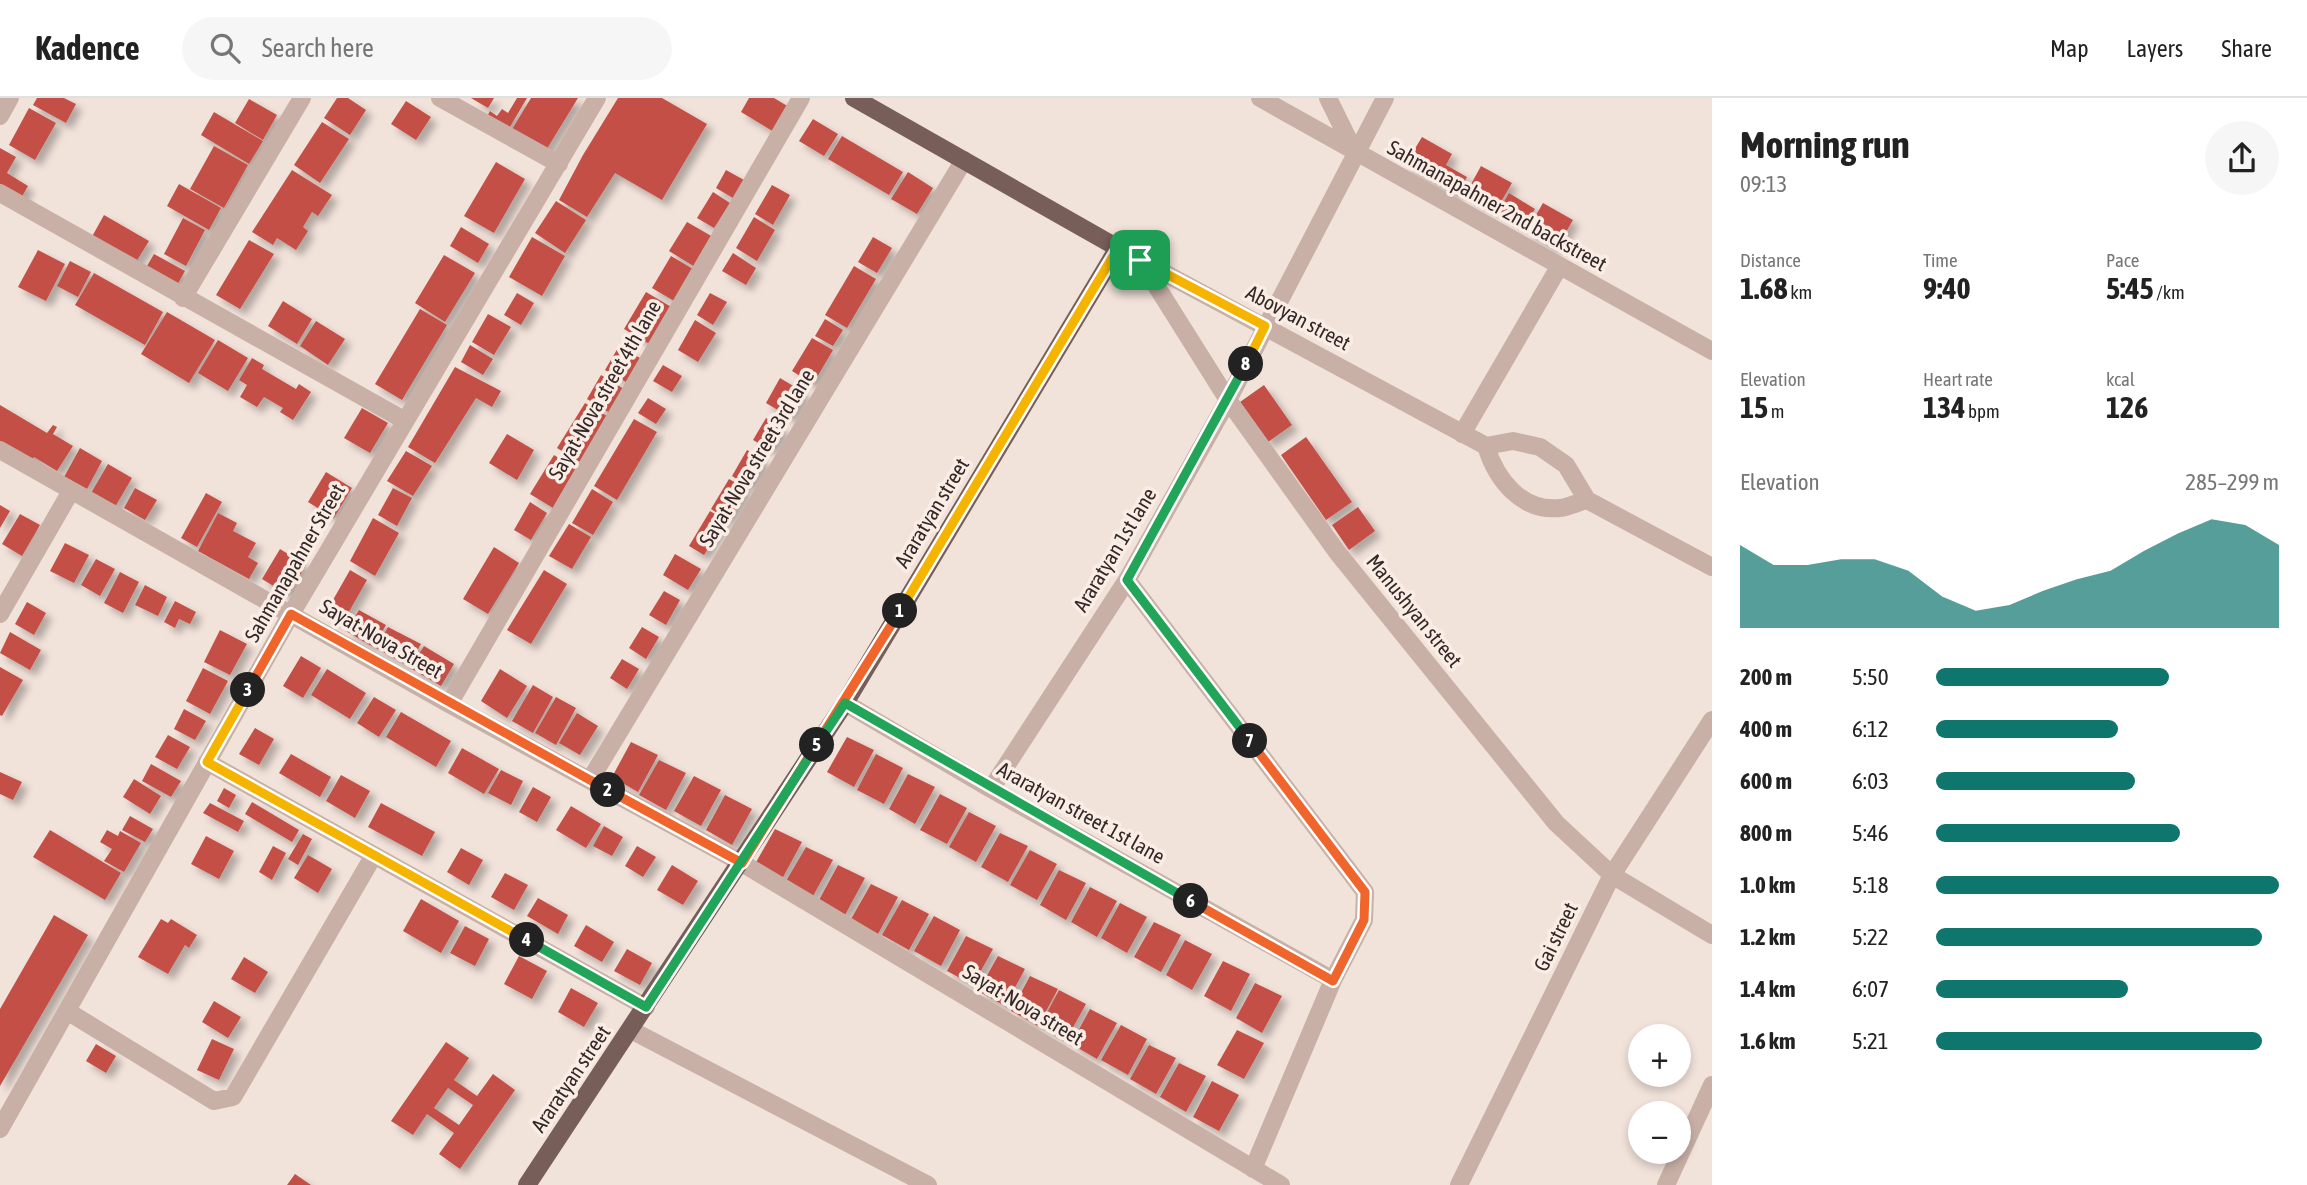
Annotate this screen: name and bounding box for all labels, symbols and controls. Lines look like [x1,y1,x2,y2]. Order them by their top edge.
search box [182,17,672,80]
text: Kadence [35,29,140,67]
icon: search [206,29,244,67]
text: Search here [262,33,374,63]
text: Map [2050,35,2089,62]
text: Layers [2127,35,2183,62]
text: Share [2221,35,2272,62]
button: share [2205,121,2279,195]
text: Morning run [1740,123,1910,166]
street label: Sahmanapahner 2nd backstreet [1384,135,1611,275]
text: 09:13 [1740,171,1787,197]
pin [1110,230,1170,290]
icon: arrive [1121,241,1159,279]
text: Distance [1740,249,1801,271]
text: Time [1923,249,1958,271]
text: Pace [2106,249,2139,271]
text: 1.68 [1740,271,1788,305]
text: 9:40 [1923,271,1971,305]
text: 5:45 [2106,271,2154,305]
street label: Abovyan street [1242,280,1355,355]
text: km [1788,281,1812,303]
text: /km [2154,281,2185,303]
street label: Sayat-Nova street 4th lane [543,296,665,483]
pin: 8 [1228,346,1264,382]
text: 8 [1241,352,1250,374]
street label: Sayat-Nova street 3rd lane [694,364,819,551]
text: Elevation [1740,368,1806,390]
text: Heart rate [1923,368,1993,390]
text: kcal [2106,368,2135,390]
text: 15 [1740,390,1768,424]
text: 134 [1923,390,1965,424]
text: 126 [2106,390,2148,424]
text: m [1768,400,1785,422]
text: bpm [1965,400,2000,422]
street label: Araratyan street [889,453,973,572]
text: Elevation [1740,469,1820,495]
text: 285–299 m [2185,469,2279,495]
street label: Sahmanapahner Street [239,479,349,646]
street label: Araratyan 1st lane [1068,483,1160,616]
street label: Manushyan street [1362,549,1467,671]
street label: Sayat-Nova Street [316,593,447,683]
pin: 1 [883,594,918,628]
text: 1 [895,599,904,621]
text: 200 m [1740,664,1792,690]
text: 5:50 [1852,664,1889,690]
pin: 3 [230,672,266,708]
text: 3 [243,678,252,700]
text: 400 m [1740,716,1792,742]
text: 6:12 [1852,716,1889,742]
pin: 7 [1232,724,1268,758]
pin: 5 [800,728,834,762]
text: 7 [1245,729,1254,751]
text: 5 [812,733,821,755]
street label: Araratyan street 1st lane [994,756,1169,868]
text: 600 m [1740,768,1792,794]
text: 6:03 [1852,768,1889,794]
pin: 2 [590,772,626,808]
text: 2 [603,778,612,800]
text: 800 m [1740,820,1792,846]
text: 5:46 [1852,820,1889,846]
text: 1.0 km [1740,872,1796,898]
text: 5:18 [1852,872,1889,898]
pin: 6 [1174,884,1208,918]
text: 6 [1186,889,1195,911]
street label: Gai street [1528,898,1582,975]
pin: 4 [510,922,544,958]
text: 1.2 km [1740,924,1796,950]
text: 5:22 [1852,924,1889,950]
text: 4 [522,928,531,950]
street label: Sayat-Nova street [959,959,1088,1049]
text: 1.4 km [1740,976,1796,1002]
text: 6:07 [1852,976,1889,1002]
street label: Araratyan street [526,1021,615,1136]
map controls [1628,1024,1691,1164]
button: + [1628,1024,1691,1087]
text: 1.6 km [1740,1028,1796,1054]
text: 5:21 [1852,1028,1889,1054]
button: − [1628,1101,1691,1164]

